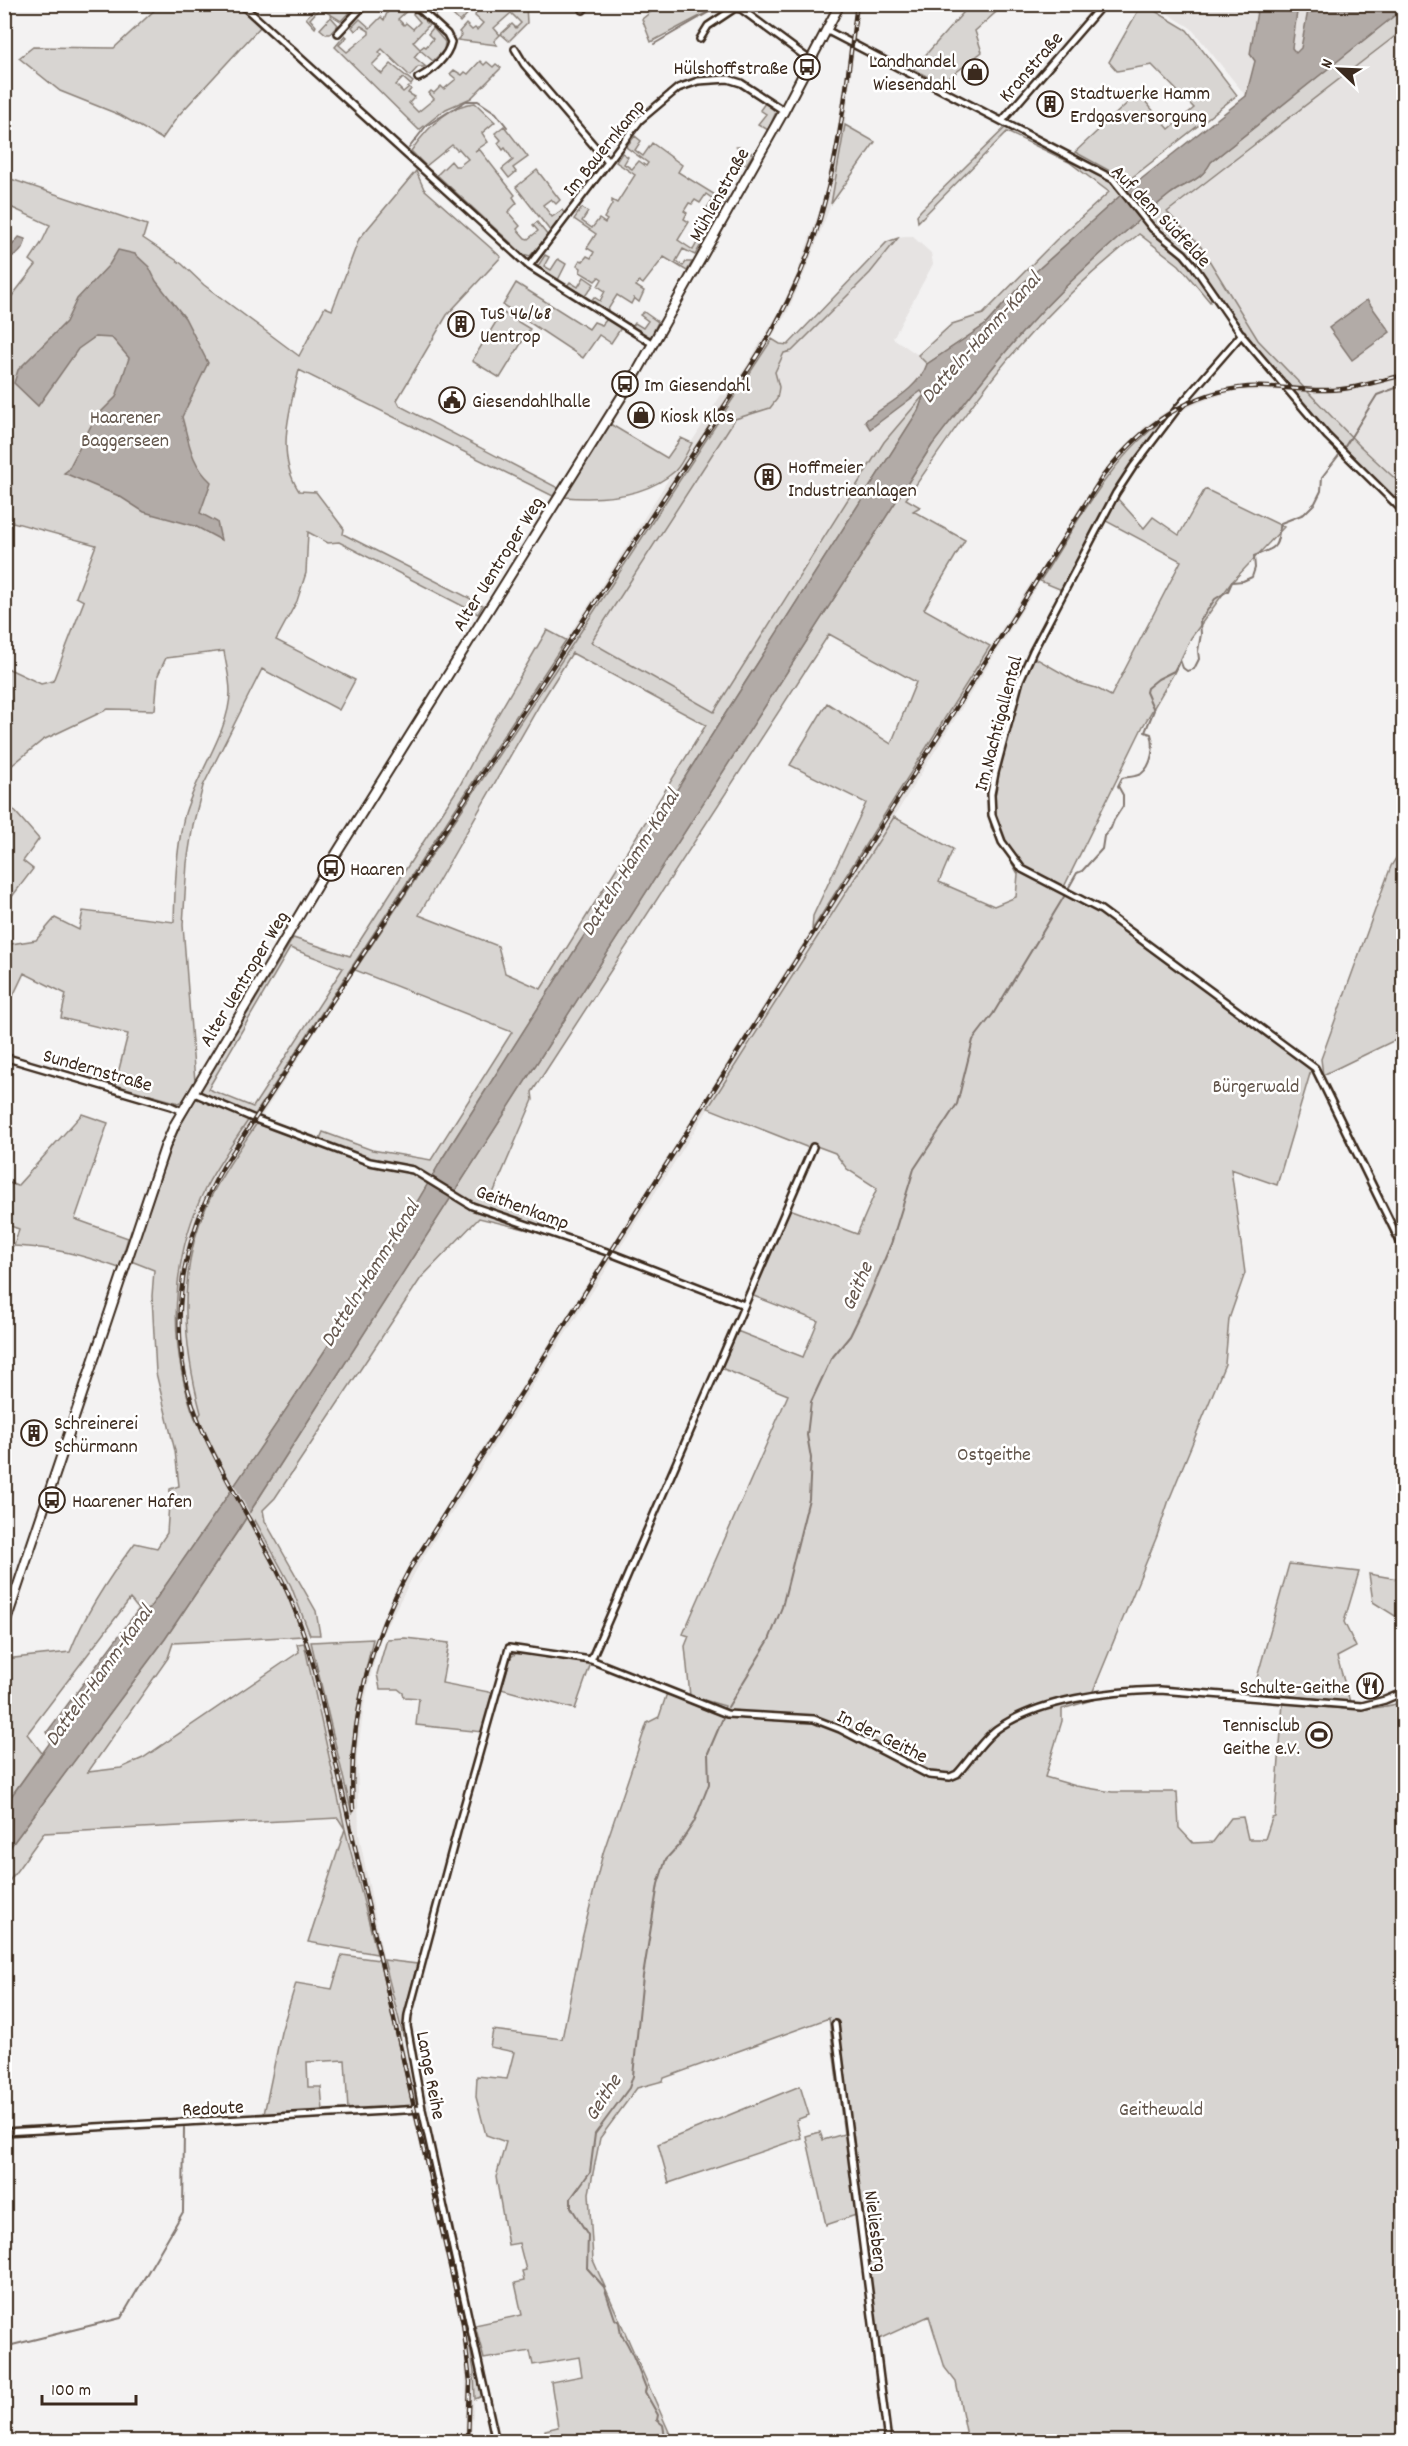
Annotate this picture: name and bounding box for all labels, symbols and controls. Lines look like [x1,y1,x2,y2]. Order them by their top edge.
street label: Kranstraße [993,26,1071,110]
north arrow [1309,39,1369,99]
place label: Landhandel Wiesendahl [869,49,956,100]
bus stop icon: Hülshoffstraße [792,52,822,82]
place label: Hülshoffstraße [673,56,788,84]
text: N [1315,56,1340,72]
shop icon: Landhandel Wiesendahl [960,57,990,87]
place label: Stadtwerke Hamm Erdgasversorgung [1070,81,1210,132]
building icon: Stadtwerke Hamm Erdgasversorgung [1035,89,1065,119]
street label: Im Bauernkamp [557,94,653,204]
street label: Mühlenstraße [683,143,758,247]
street label: Auf dem Südfelde [1103,159,1216,275]
water label: Datteln-Hamm-Kanal [915,265,1051,411]
place label: TuS 46/68 Uentrop [480,301,552,352]
building icon: TuS 46/68 Uentrop [446,309,476,339]
bus stop icon: Im Giesendahl [610,369,640,399]
place label: Im Giesendahl [644,373,750,401]
public building icon: Giesendahlhalle [437,385,467,415]
place label: Giesendahlhalle [472,389,591,417]
shop icon: Kiosk Klos [626,400,656,430]
place label: Kiosk Klos [660,404,734,432]
park label: Haarener Baggerseen [81,405,169,456]
place label: Hoffmeier Industrieanlagen [788,455,917,506]
building icon: Hoffmeier Industrieanlagen [753,462,783,492]
street label: Alter Uentroper Weg [447,492,552,637]
street label: Im Nachtigallental [968,653,1032,795]
water label: Datteln-Hamm-Kanal [574,783,690,943]
bus stop icon: Haaren [316,853,346,883]
place label: Haaren [350,857,404,885]
street label: Alter Uentroper Weg [194,906,297,1053]
street label: Sundernstraße [39,1043,155,1101]
park label: Bürgerwald [1213,1074,1299,1102]
street label: Geithenkamp [471,1179,573,1239]
water label: Datteln-Hamm-Kanal [314,1194,430,1354]
water label: Geithe [835,1257,883,1316]
place label: Schreinerei Schürmann [54,1411,138,1462]
building icon: Schreinerei Schürmann [19,1418,49,1448]
park label: Ostgeithe [957,1442,1031,1470]
bus stop icon: Haarener Hafen [37,1485,67,1515]
place label: Haarener Hafen [72,1489,192,1517]
water label: Datteln-Hamm-Kanal [39,1598,163,1754]
restaurant icon: Schulte-Geithe [1355,1671,1385,1701]
place label: Schulte-Geithe [1240,1675,1350,1703]
street label: In der Geithe [831,1704,932,1772]
place label: Tennisclub Geithe e.V. [1222,1713,1300,1764]
sports icon: Tennisclub Geithe e.V. [1304,1720,1334,1750]
street label: Lange Reihe [407,2029,451,2122]
water label: Geithe [578,2068,632,2128]
street label: Redoute [182,2094,245,2126]
park label: Geithewald [1119,2097,1203,2125]
street label: Nieliesberg [855,2189,893,2274]
scale bar [42,2368,136,2406]
text: 100 m [51,2379,91,2404]

